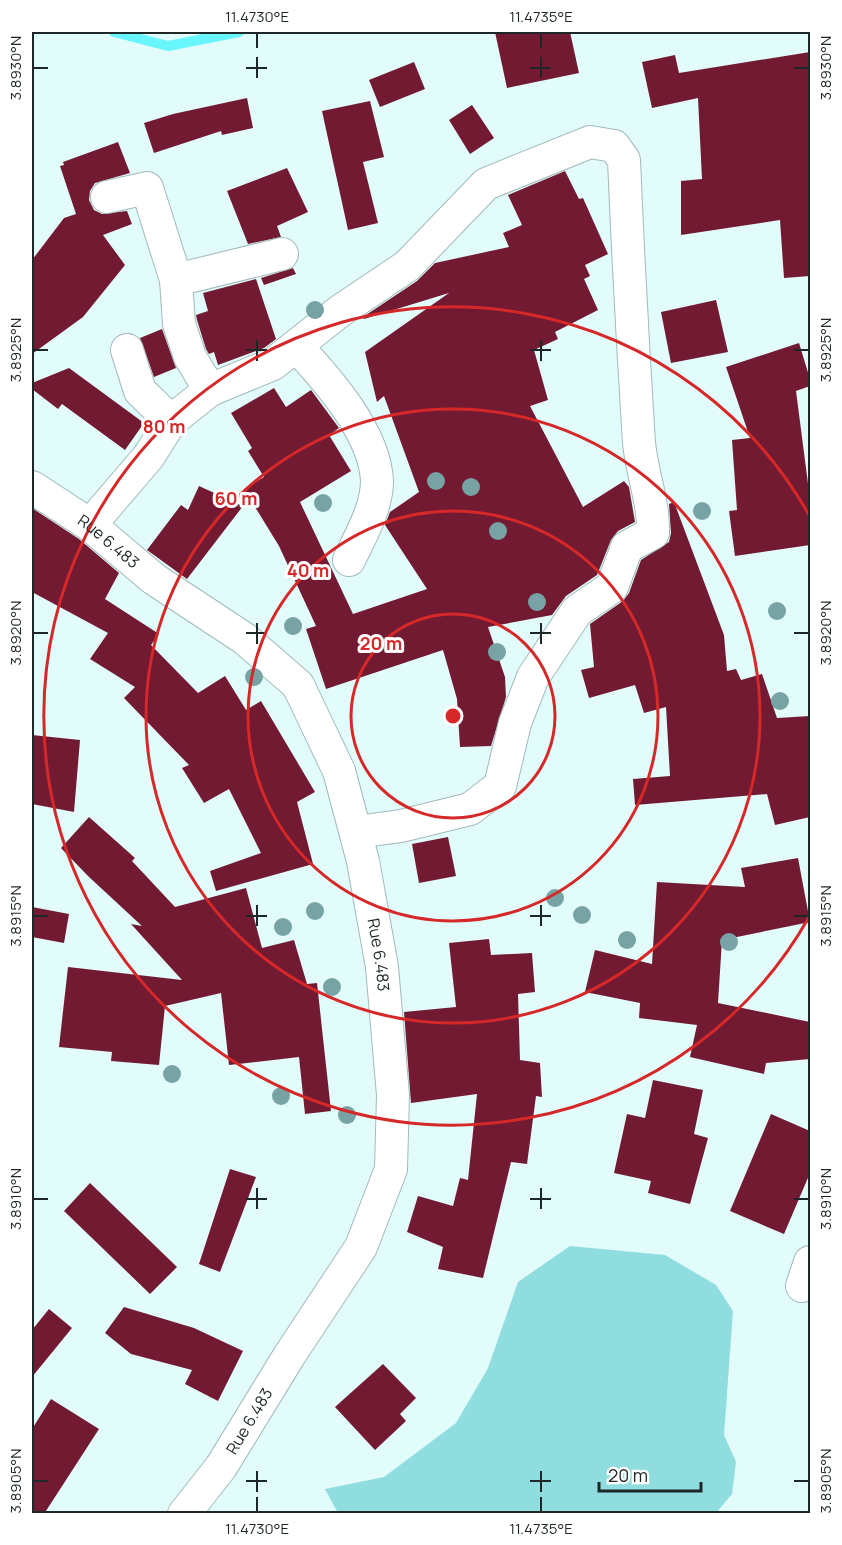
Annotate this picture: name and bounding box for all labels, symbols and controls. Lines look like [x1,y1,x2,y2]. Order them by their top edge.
text: 11.4730°E [225,6,289,27]
text: 11.4735°E [509,6,573,27]
text: 3.8930°N [5,36,26,100]
text: 3.8930°N [815,36,836,100]
text: 3.8925°N [5,318,26,382]
text: 3.8925°N [815,318,836,382]
text: 80 m [143,414,185,438]
text: 60 m [215,486,257,510]
street label: Rue 6.483 [74,509,144,573]
text: 40 m [287,558,329,582]
text: 3.8920°N [5,601,26,665]
text: 3.8920°N [815,601,836,665]
text: 20 m [360,631,402,655]
centre of rings [443,706,463,726]
text: 3.8915°N [5,885,26,947]
text: 3.8915°N [815,885,836,947]
street label: Rue 6.483 [362,917,395,992]
text: 3.8910°N [5,1168,26,1230]
text: 3.8910°N [815,1168,836,1230]
street label: Rue 6.483 [221,1384,277,1458]
text: 3.8905°N [5,1449,26,1513]
text: 3.8905°N [815,1449,836,1513]
scale bar [599,1455,701,1493]
text: 20 m [608,1463,648,1487]
text: 11.4730°E [225,1518,289,1539]
text: 11.4735°E [509,1518,573,1539]

